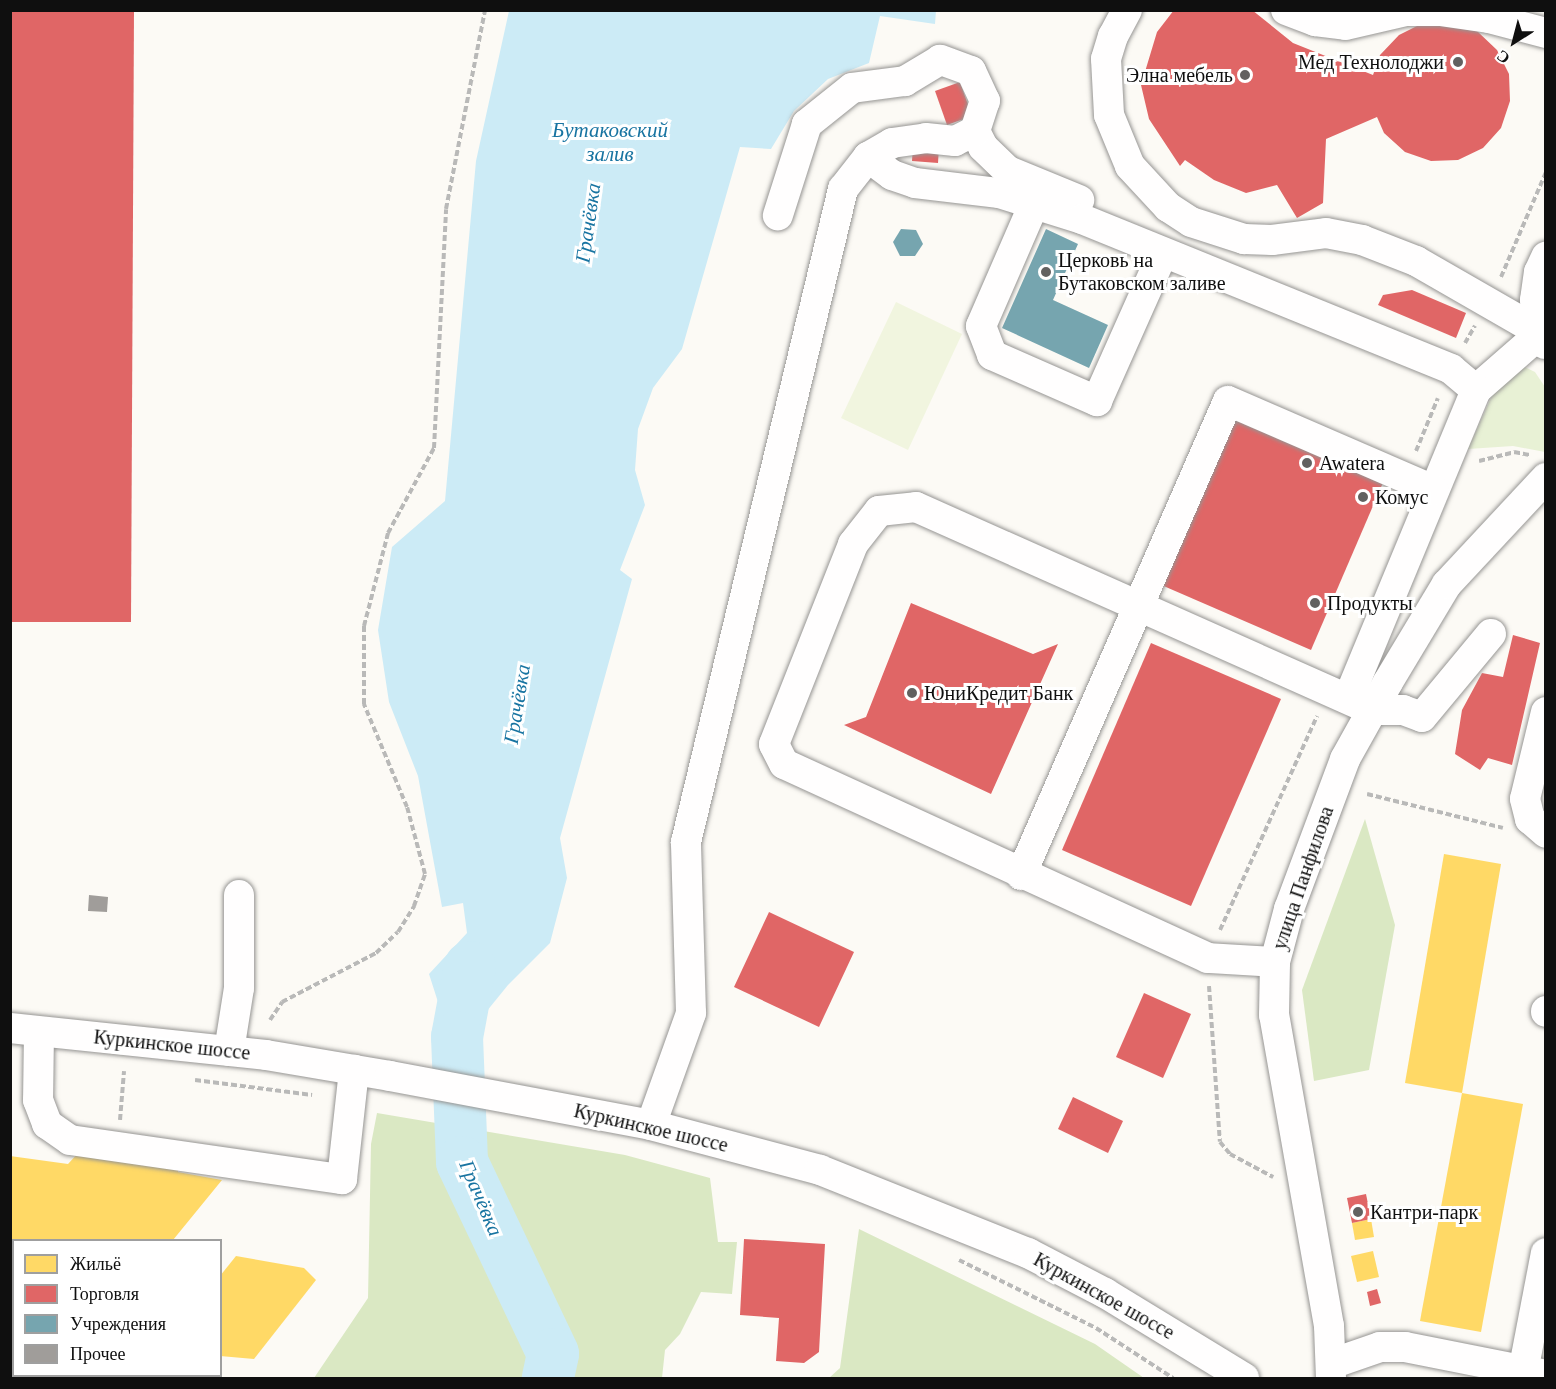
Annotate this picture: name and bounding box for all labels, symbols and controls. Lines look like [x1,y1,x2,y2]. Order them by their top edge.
north arrow [1484,12,1544,72]
text: С [1493,47,1513,67]
place label: Мед Технолоджи [1298,50,1444,74]
marker: Мед Технолоджи [1449,53,1467,71]
place label: Элна мебель [1126,63,1233,87]
marker: Элна мебель [1238,68,1252,82]
water label: Бутаковский залив [552,117,668,167]
water label: Грачёвка [570,181,606,265]
place label: Церковь на Бутаковском заливе [1058,248,1226,295]
marker: Церковь на Бутаковском заливе [1039,265,1053,279]
place label: Awatera [1319,451,1385,475]
marker: Awatera [1300,456,1314,470]
place label: Комус [1375,485,1428,509]
marker: Комус [1356,490,1370,504]
place label: Продукты [1327,591,1413,615]
marker: Продукты [1308,596,1322,610]
water label: Грачёвка [498,662,536,746]
place label: ЮниКредит Банк [924,681,1073,705]
marker: ЮниКредит Банк [905,686,919,700]
street label: улица Панфилова [1267,803,1339,953]
street label: Куркинское шоссе [92,1025,252,1065]
street label: Куркинское шоссе [572,1099,730,1157]
water label: Грачёвка [454,1156,508,1240]
place label: Кантри-парк [1370,1200,1478,1224]
marker: Кантри-парк [1351,1205,1365,1219]
legend [12,1239,222,1377]
street label: Куркинское шоссе [1029,1247,1179,1345]
text: Жильё [70,1254,121,1274]
text: Торговля [70,1284,139,1304]
text: Учреждения [70,1314,166,1334]
text: Прочее [70,1344,126,1364]

